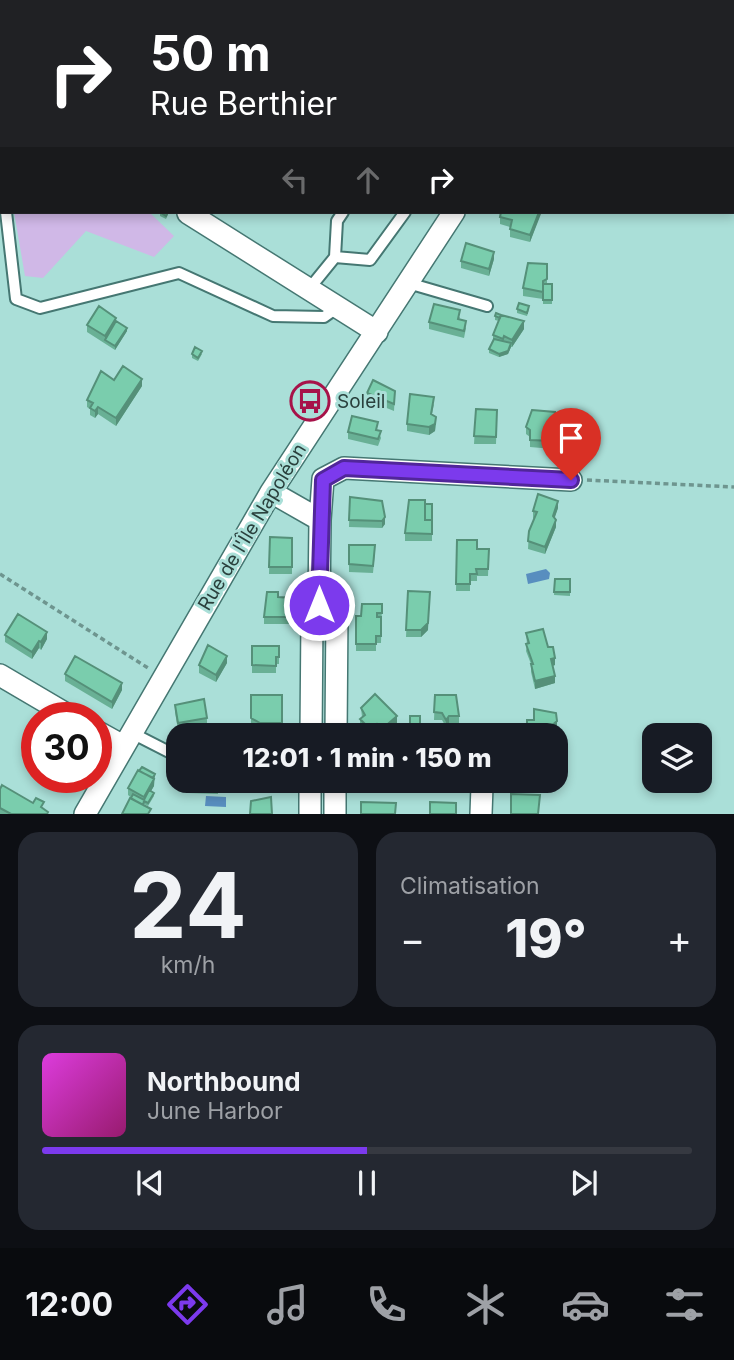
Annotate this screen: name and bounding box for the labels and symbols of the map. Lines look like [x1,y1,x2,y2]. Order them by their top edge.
bus stop icon: Soleil [289,380,331,422]
place label: Soleil [337,390,385,413]
pin [541,408,601,480]
street label: Rue de l'Île Napoléon [193,439,311,615]
position arrow [282,568,356,642]
speed limit sign: 30 [21,702,112,793]

